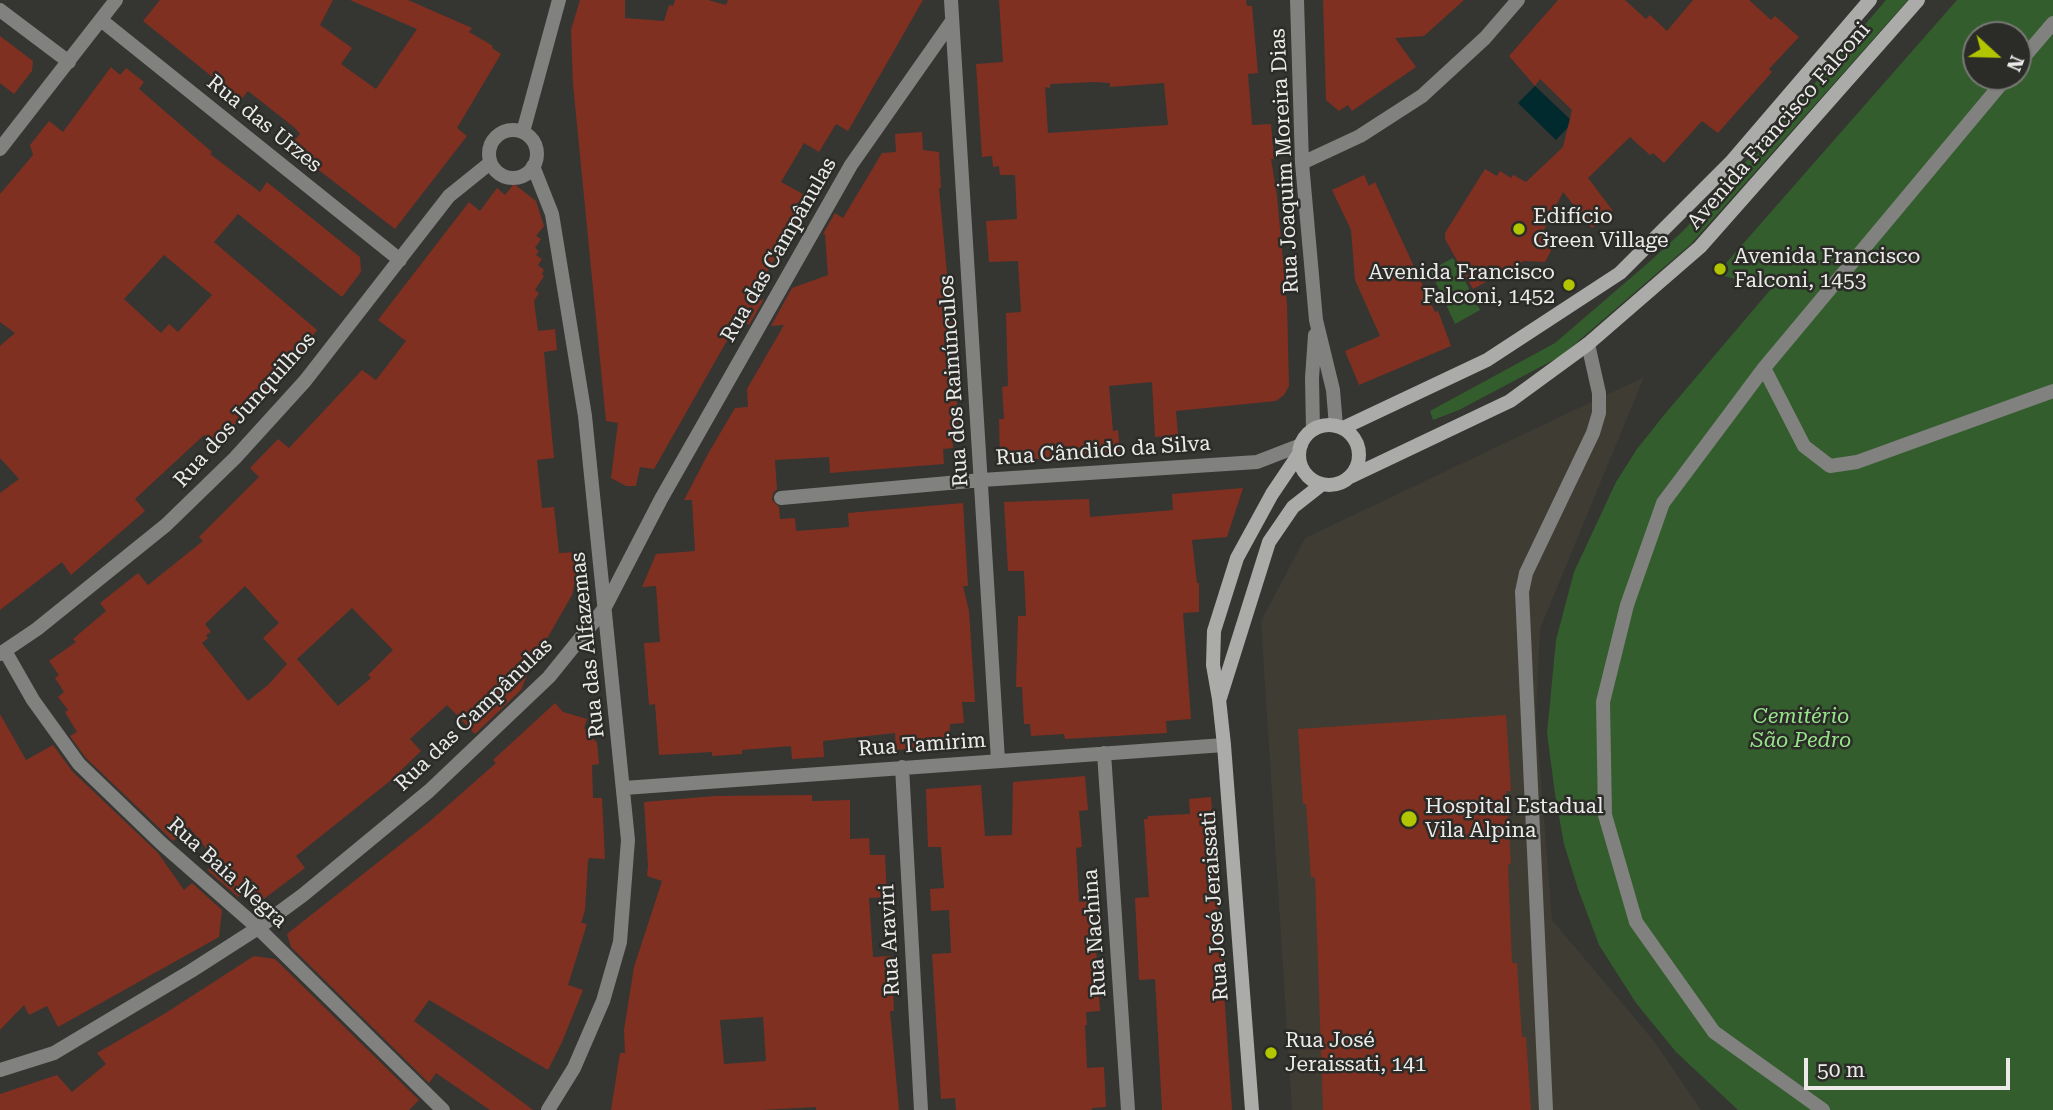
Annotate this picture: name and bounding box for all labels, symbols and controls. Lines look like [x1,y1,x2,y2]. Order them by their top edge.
street label: Avenida Francisco Falconi [1682,17,1876,235]
north arrow [1962,21,2032,91]
street label: Rua Joaquim Moreira Dias [1265,28,1305,294]
text: N [2002,52,2028,74]
street label: Rua das Urzes [201,70,327,178]
street label: Rua das Campânulas [716,153,842,347]
place label: Edifício Green Village [1533,204,1669,254]
marker: Edifício Green Village [1511,221,1527,237]
place label: Avenida Francisco Falconi, 1453 [1734,244,1921,294]
place label: Avenida Francisco Falconi, 1452 [1368,260,1555,310]
marker: Avenida Francisco Falconi, 1453 [1712,261,1728,277]
street label: Rua dos Rainúnculos [934,274,974,488]
marker: Avenida Francisco Falconi, 1452 [1561,277,1577,293]
street label: Rua dos Junquilhos [169,327,321,493]
street label: Rua Cândido da Silva [995,431,1211,471]
street label: Rua das Alfazemas [566,551,610,739]
street label: Rua das Campânulas [390,633,558,797]
park label: Cemitério São Pedro [1751,704,1851,754]
street label: Rua Tamirim [857,728,987,762]
place label: Hospital Estadual Vila Alpina [1425,794,1603,844]
marker: Hospital Estadual Vila Alpina [1399,809,1419,829]
street label: Rua José Jeraissati [1196,810,1234,1002]
street label: Rua Baia Negra [162,813,292,933]
street label: Rua Nachina [1078,868,1112,998]
street label: Rua Araviri [874,883,906,997]
place label: Rua José Jeraissati, 141 [1285,1028,1427,1078]
scale bar [1808,1044,2014,1088]
marker: Rua José Jeraissati, 141 [1263,1045,1279,1061]
text: 50 m [1817,1058,1865,1082]

